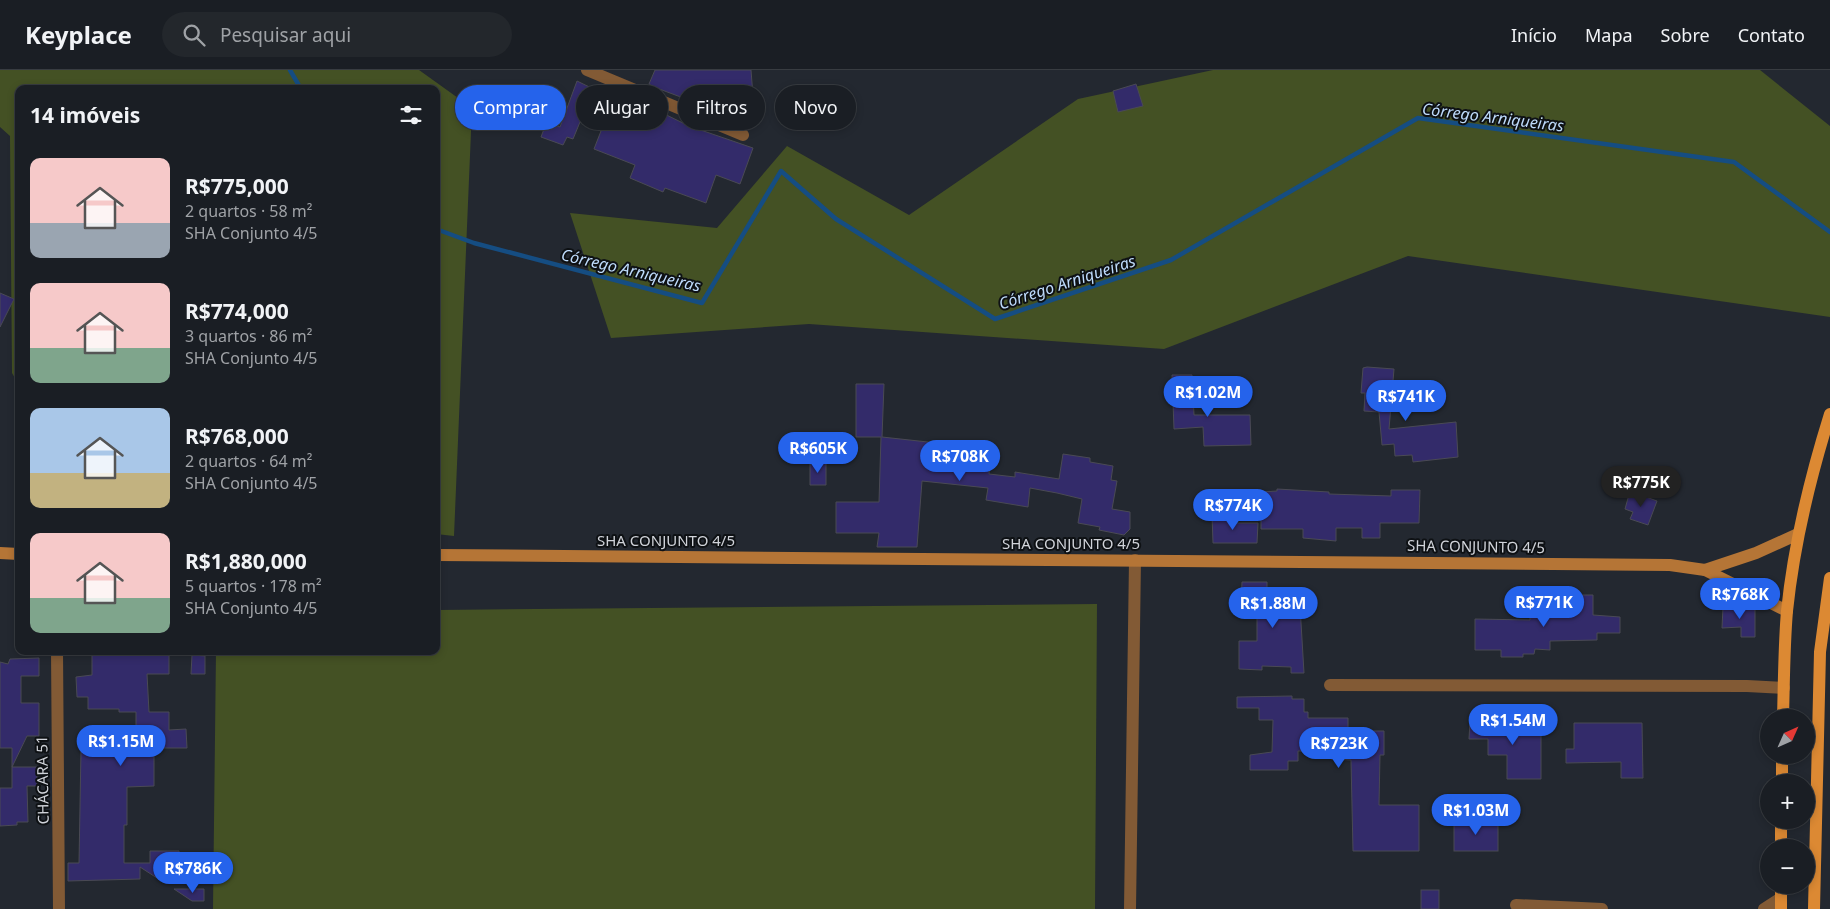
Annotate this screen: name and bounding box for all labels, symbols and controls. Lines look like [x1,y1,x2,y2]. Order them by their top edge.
search box [162,12,512,57]
text: Keyplace [25,18,132,51]
icon: search [180,21,208,49]
text: Pesquisar aqui [220,22,351,48]
text: Início [1511,23,1557,47]
text: Mapa [1585,23,1633,47]
text: Sobre [1661,23,1710,47]
text: Contato [1738,23,1805,47]
chip: Comprar [455,85,566,130]
chip: Alugar [576,85,668,130]
chip: Filtros [678,85,765,130]
chip: Novo [775,85,856,130]
water label: Córrego Arniqueiras [1421,97,1565,137]
text: 14 imóveis [30,101,140,129]
icon: filters [397,101,425,129]
text: R$775,000 [185,172,289,200]
icon: home [70,178,130,238]
text: 2 quartos · 58 m² [185,200,312,222]
text: SHA Conjunto 4/5 [185,222,317,244]
water label: Córrego Arniqueiras [559,243,703,297]
water label: Córrego Arniqueiras [996,249,1138,315]
text: R$774,000 [185,297,289,325]
icon: home [70,303,130,363]
text: 3 quartos · 86 m² [185,325,312,347]
text: SHA Conjunto 4/5 [185,347,317,369]
pin: R$1.02M [1162,376,1254,418]
pin: R$741K [1365,380,1447,422]
text: R$1.02M [1175,381,1241,403]
text: R$741K [1377,385,1435,407]
text: R$768,000 [185,422,289,450]
icon: home [70,428,130,488]
pin: R$605K [777,432,859,474]
text: R$605K [789,437,847,459]
pin: R$708K [919,440,1001,482]
text: R$708K [931,445,989,467]
text: 2 quartos · 64 m² [185,450,312,472]
pin: R$775K [1600,466,1682,508]
text: R$775K [1612,471,1670,493]
text: SHA Conjunto 4/5 [185,472,317,494]
pin: R$774K [1192,488,1274,531]
text: R$774K [1204,494,1262,516]
street label: SHA CONJUNTO 4/5 [597,530,735,550]
street label: SHA CONJUNTO 4/5 [1002,533,1140,553]
street label: SHA CONJUNTO 4/5 [1407,535,1545,557]
text: R$1,880,000 [185,547,307,575]
icon: home [70,553,130,613]
text: 5 quartos · 178 m² [185,575,322,597]
pin: R$768K [1699,578,1781,620]
text: R$768K [1711,583,1769,605]
pin: R$1.88M [1227,586,1319,629]
pin: R$771K [1503,586,1585,628]
text: R$771K [1515,591,1573,613]
text: R$1.88M [1240,592,1306,614]
text: SHA Conjunto 4/5 [185,597,317,619]
pin: R$1.54M [1467,704,1559,746]
text: R$1.54M [1480,709,1546,731]
north arrow [1760,709,1815,764]
map controls [1760,709,1815,894]
pin: R$1.15M [75,724,167,767]
pin: R$723K [1298,726,1380,769]
text: R$1.15M [88,730,154,752]
text: R$723K [1310,732,1368,754]
street label: CHÁCARA 51 [31,735,53,825]
button: + [1760,774,1815,829]
pin: R$1.03M [1430,794,1522,836]
text: R$1.03M [1443,799,1509,821]
button: − [1760,839,1815,894]
pin: R$786K [152,852,234,894]
text: R$786K [164,857,222,879]

